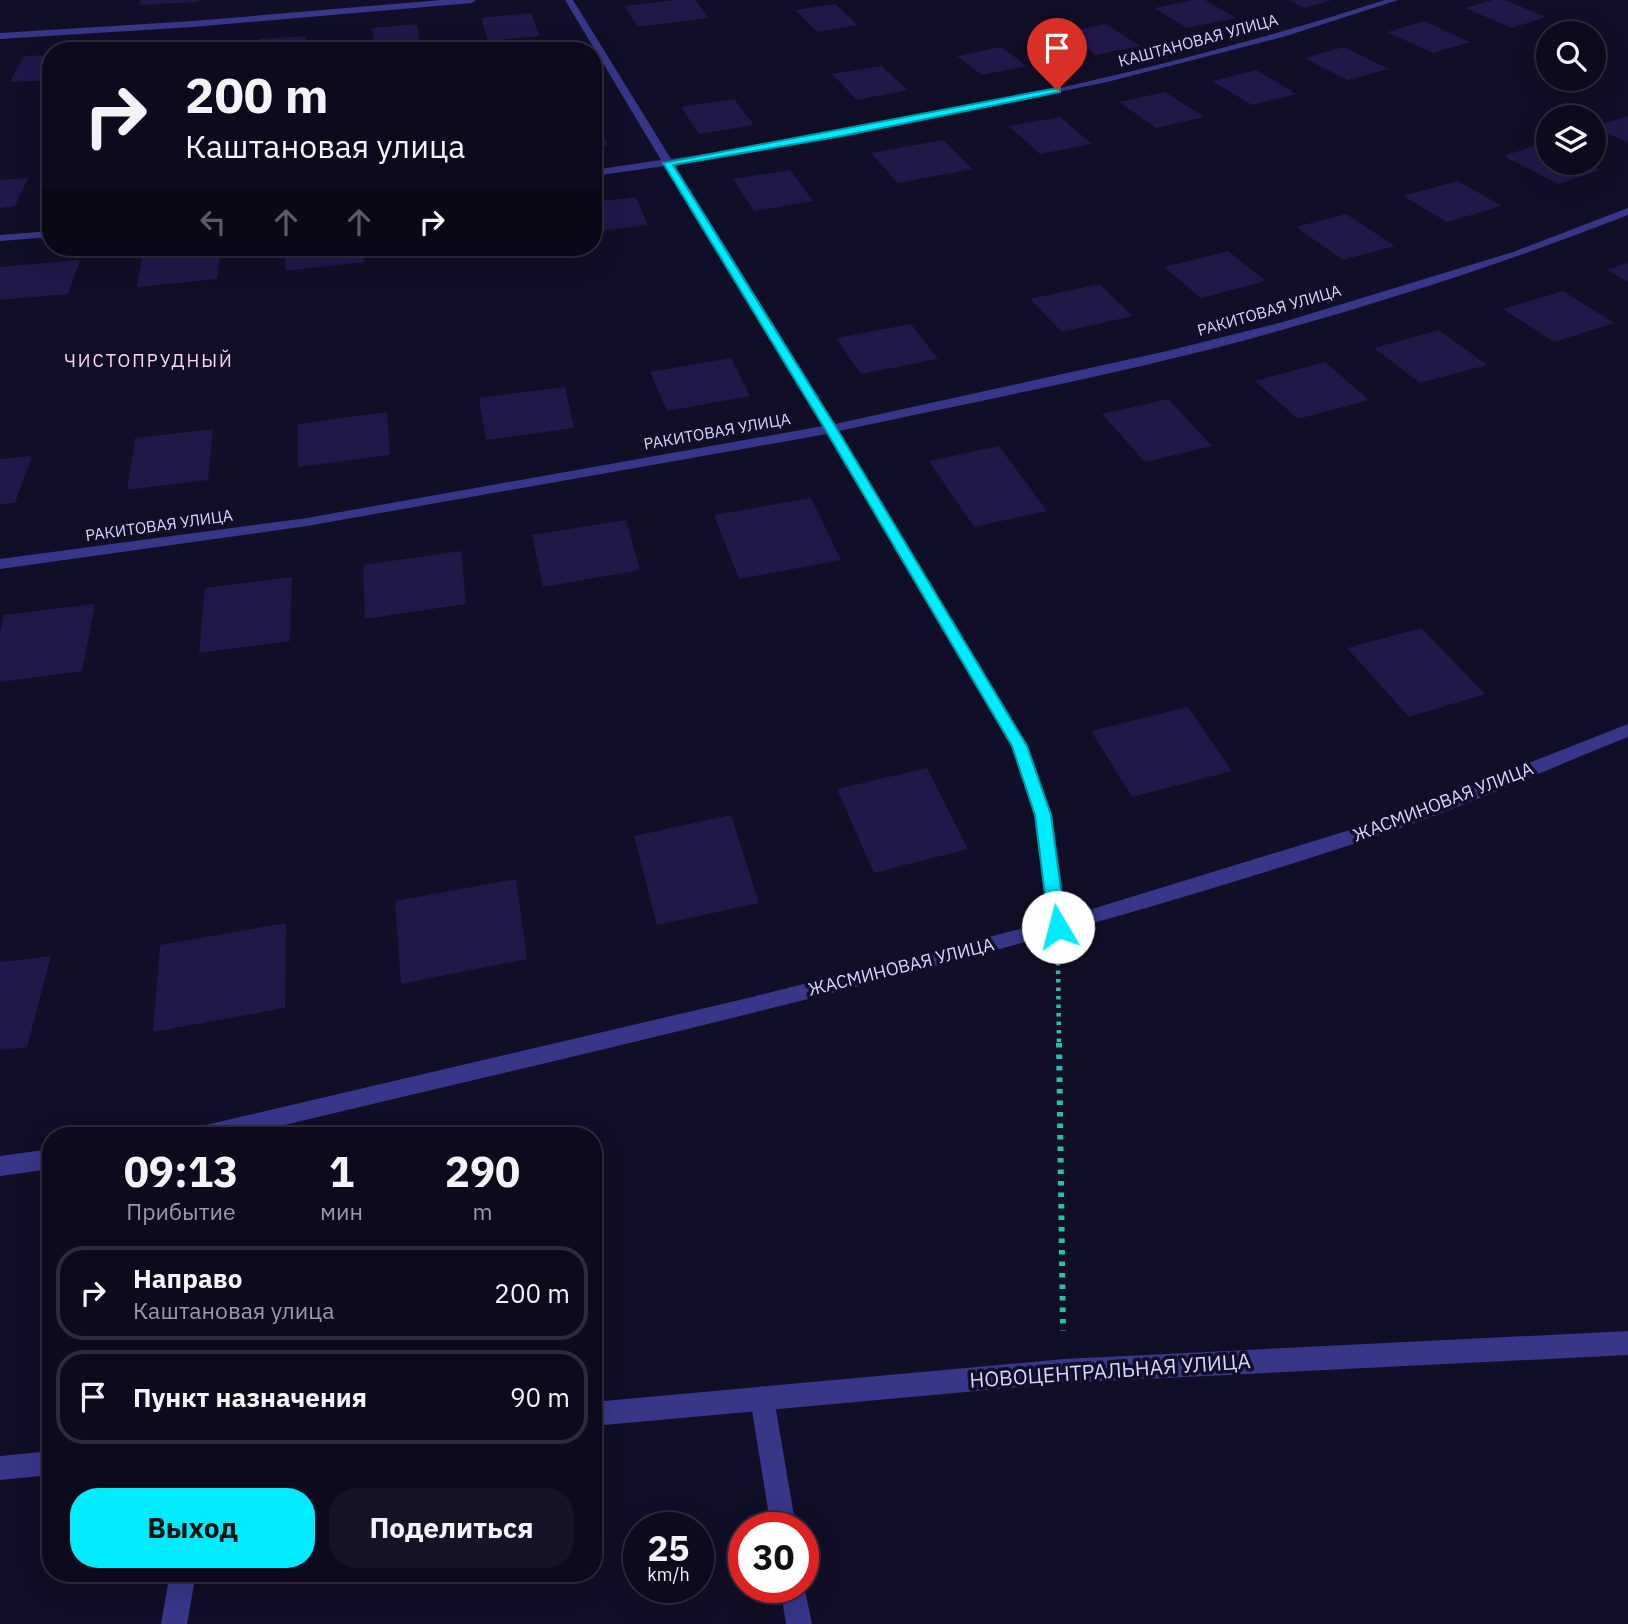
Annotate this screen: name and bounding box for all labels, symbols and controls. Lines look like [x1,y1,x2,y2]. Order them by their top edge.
street label: КАШТАНОВАЯ УЛИЦА [1116,9,1280,71]
pin [1027,18,1087,90]
map controls [1536,21,1606,175]
button: search [1536,21,1606,91]
icon: arrive [1038,29,1076,67]
text: 200 m [185,63,329,126]
icon: right [70,70,161,161]
button: layers [1536,105,1606,175]
text: Каштановая улица [185,125,465,167]
icon: left [194,203,232,241]
icon: ahead [267,203,305,241]
icon: ahead [340,203,378,241]
icon: right [413,203,451,241]
street label: РАКИТОВАЯ УЛИЦА [1195,280,1343,340]
district label: ЧИСТОПРУДНЫЙ [64,349,234,372]
street label: РАКИТОВАЯ УЛИЦА [642,408,792,454]
street label: РАКИТОВАЯ УЛИЦА [84,505,234,545]
street label: ЖАСМИНОВАЯ УЛИЦА [1349,756,1537,847]
position arrow [1021,890,1095,964]
street label: ЖАСМИНОВАЯ УЛИЦА [805,932,997,1001]
text: 09:13 [124,1144,238,1199]
text: 1 [329,1144,354,1199]
text: 290 [445,1144,520,1199]
text: Прибытие [126,1196,236,1226]
text: мин [320,1196,363,1226]
text: m [472,1196,493,1226]
text: Направо [133,1261,242,1295]
icon: right [74,1274,112,1312]
text: 200 m [494,1276,570,1310]
text: Каштановая улица [133,1295,334,1325]
street label: НОВОЦЕНТРАЛЬНАЯ УЛИЦА [968,1346,1252,1394]
icon: arrive [74,1378,112,1416]
text: Пункт назначения [133,1380,367,1414]
text: 90 m [510,1380,570,1414]
button: Выход [70,1488,315,1568]
button: Поделиться [329,1488,574,1568]
speed limit sign: 30 [728,1512,819,1603]
text: 25 [647,1525,690,1571]
text: km/h [647,1563,690,1586]

